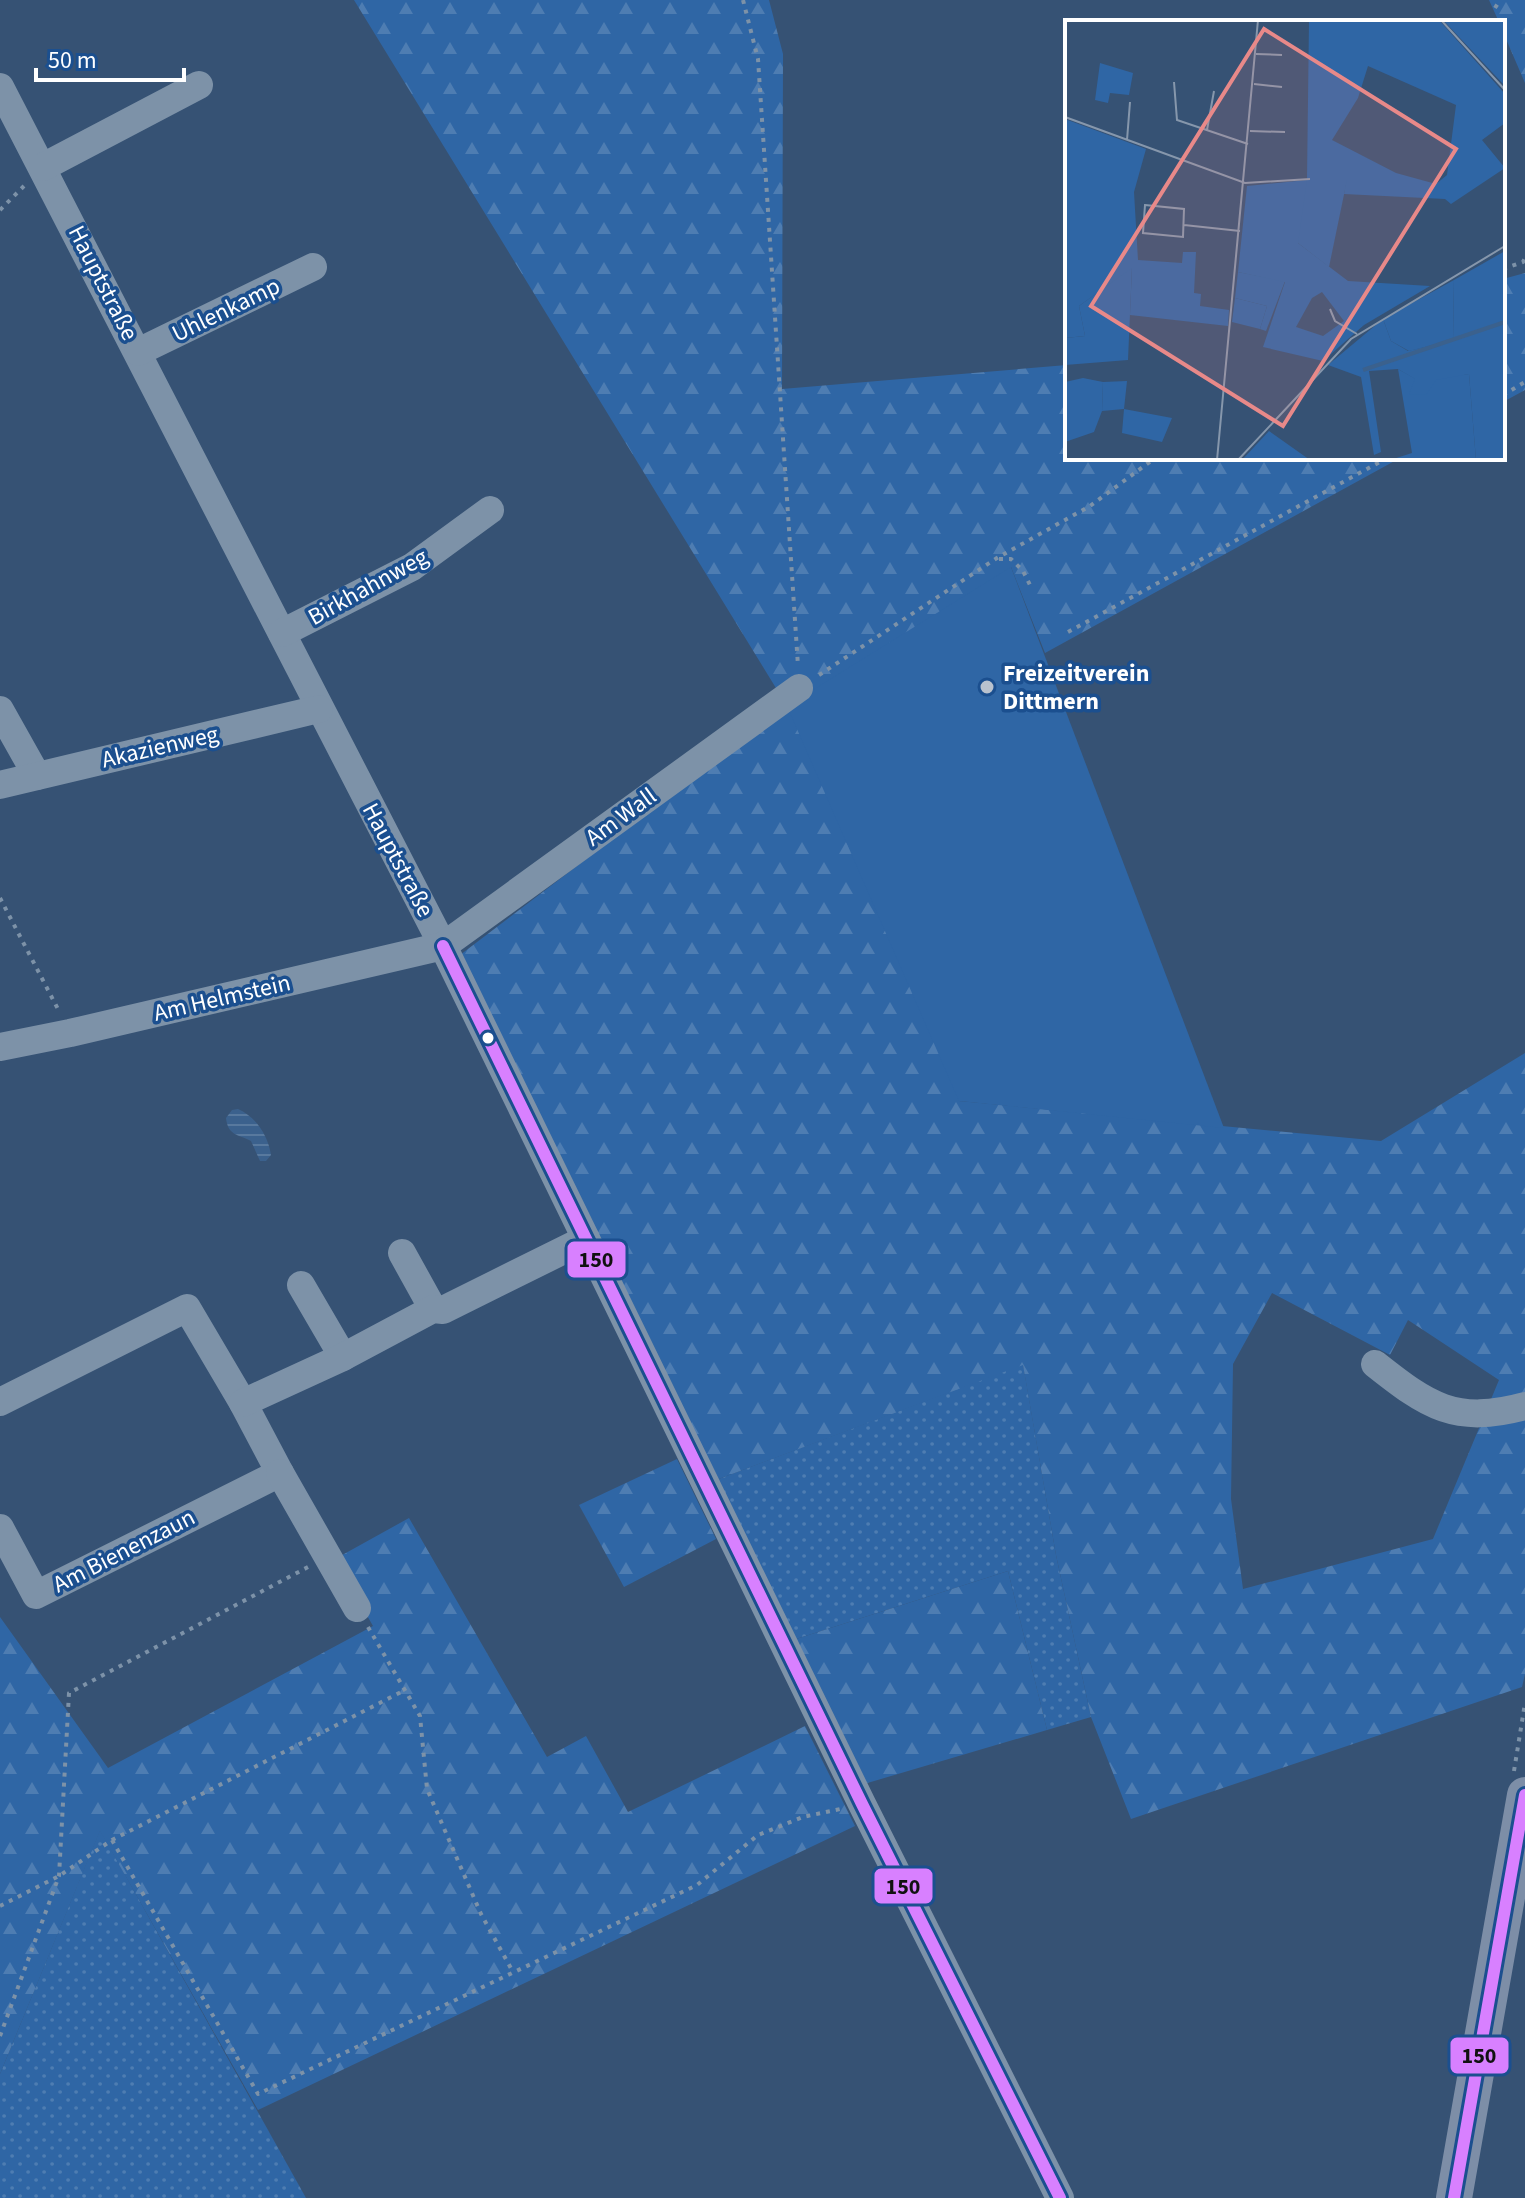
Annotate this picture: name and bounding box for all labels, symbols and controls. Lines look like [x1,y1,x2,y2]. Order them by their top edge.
inset map [1065,20,1505,460]
scale bar [36,32,184,82]
text: 50 m [48,43,97,78]
street label: Hauptstraße [59,219,147,347]
street label: Uhlenkamp [166,269,286,351]
street label: Birkhahnweg [302,540,434,634]
place label: Freizeitverein Dittmern [1003,656,1149,719]
marker: Freizeitverein Dittmern [978,678,996,696]
street label: Akazienweg [98,717,222,777]
street label: Am Wall [578,779,664,855]
street label: Hauptstraße [353,797,443,923]
street label: Am Helmstein [150,965,294,1031]
unlabelled marker [480,1030,496,1046]
line badge: 150 [566,1240,627,1279]
text: 150 [579,1244,613,1276]
street label: Am Bienenzaun [47,1500,201,1602]
line badge: 150 [873,1867,934,1905]
text: 150 [886,1871,920,1903]
line badge: 150 [1449,2036,1510,2075]
text: 150 [1462,2040,1496,2072]

